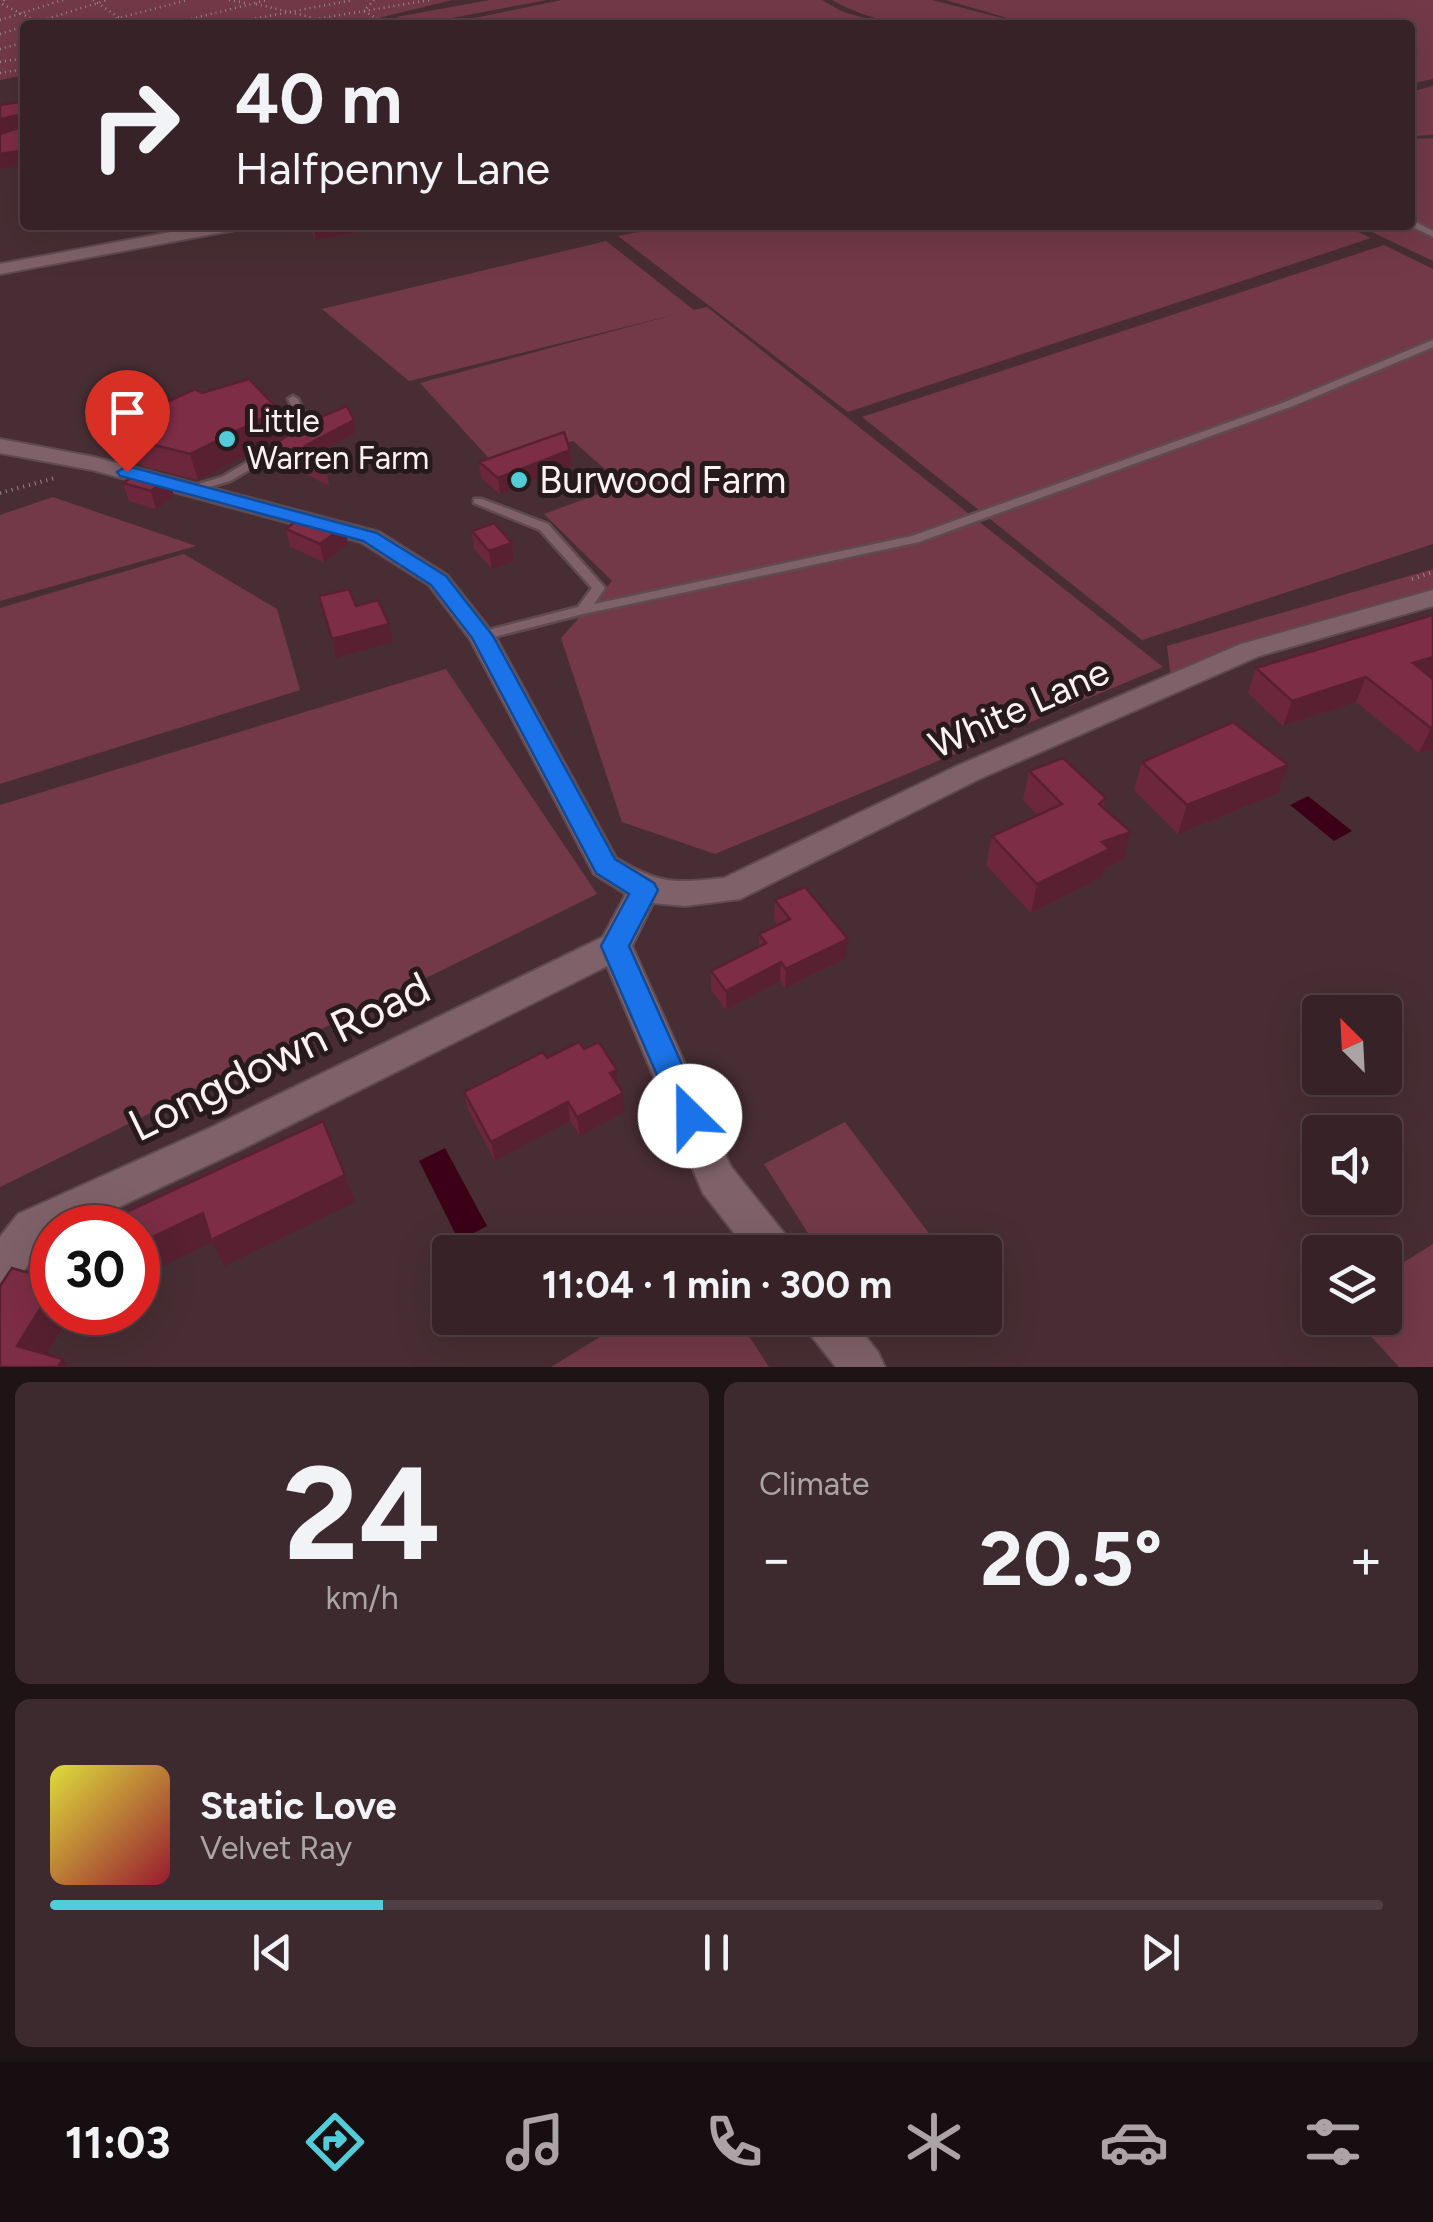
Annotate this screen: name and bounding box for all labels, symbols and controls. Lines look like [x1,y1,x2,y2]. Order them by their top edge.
text: 40 m [235,56,402,141]
icon: right [70,60,200,190]
text: Halfpenny Lane [235,141,550,195]
pin [85,370,170,473]
icon: arrive [100,385,155,440]
place label: Little Warren Farm [247,402,429,477]
marker: Little Warren Farm [216,428,238,450]
place label: Burwood Farm [539,457,786,503]
marker: Burwood Farm [508,469,530,491]
street label: White Lane [922,648,1116,768]
street label: Longdown Road [120,960,438,1152]
north arrow [1302,995,1402,1095]
map controls [1302,995,1402,1335]
position arrow [638,1064,742,1168]
button: sound [1302,1115,1402,1215]
speed limit sign: 30 [30,1205,160,1335]
button: layers [1302,1235,1402,1335]
text: 11:04 · 1 min · 300 m [542,1262,892,1308]
text: 24 [283,1436,441,1592]
text: Climate [759,1465,870,1503]
text: 20.5° [980,1514,1162,1604]
text: − [759,1526,793,1592]
text: + [1349,1526,1383,1592]
text: km/h [325,1579,399,1617]
text: Static Love [200,1783,397,1829]
text: Velvet Ray [200,1829,352,1867]
icon: previous [245,1925,300,1980]
icon: pause [689,1925,744,1980]
icon: next [1133,1925,1188,1980]
icon: directions [300,2107,370,2177]
icon: music [500,2107,570,2177]
icon: phone [699,2107,769,2177]
icon: climate [899,2107,969,2177]
icon: car [1099,2107,1169,2177]
icon: filters [1298,2107,1368,2177]
text: 11:03 [65,2115,171,2169]

